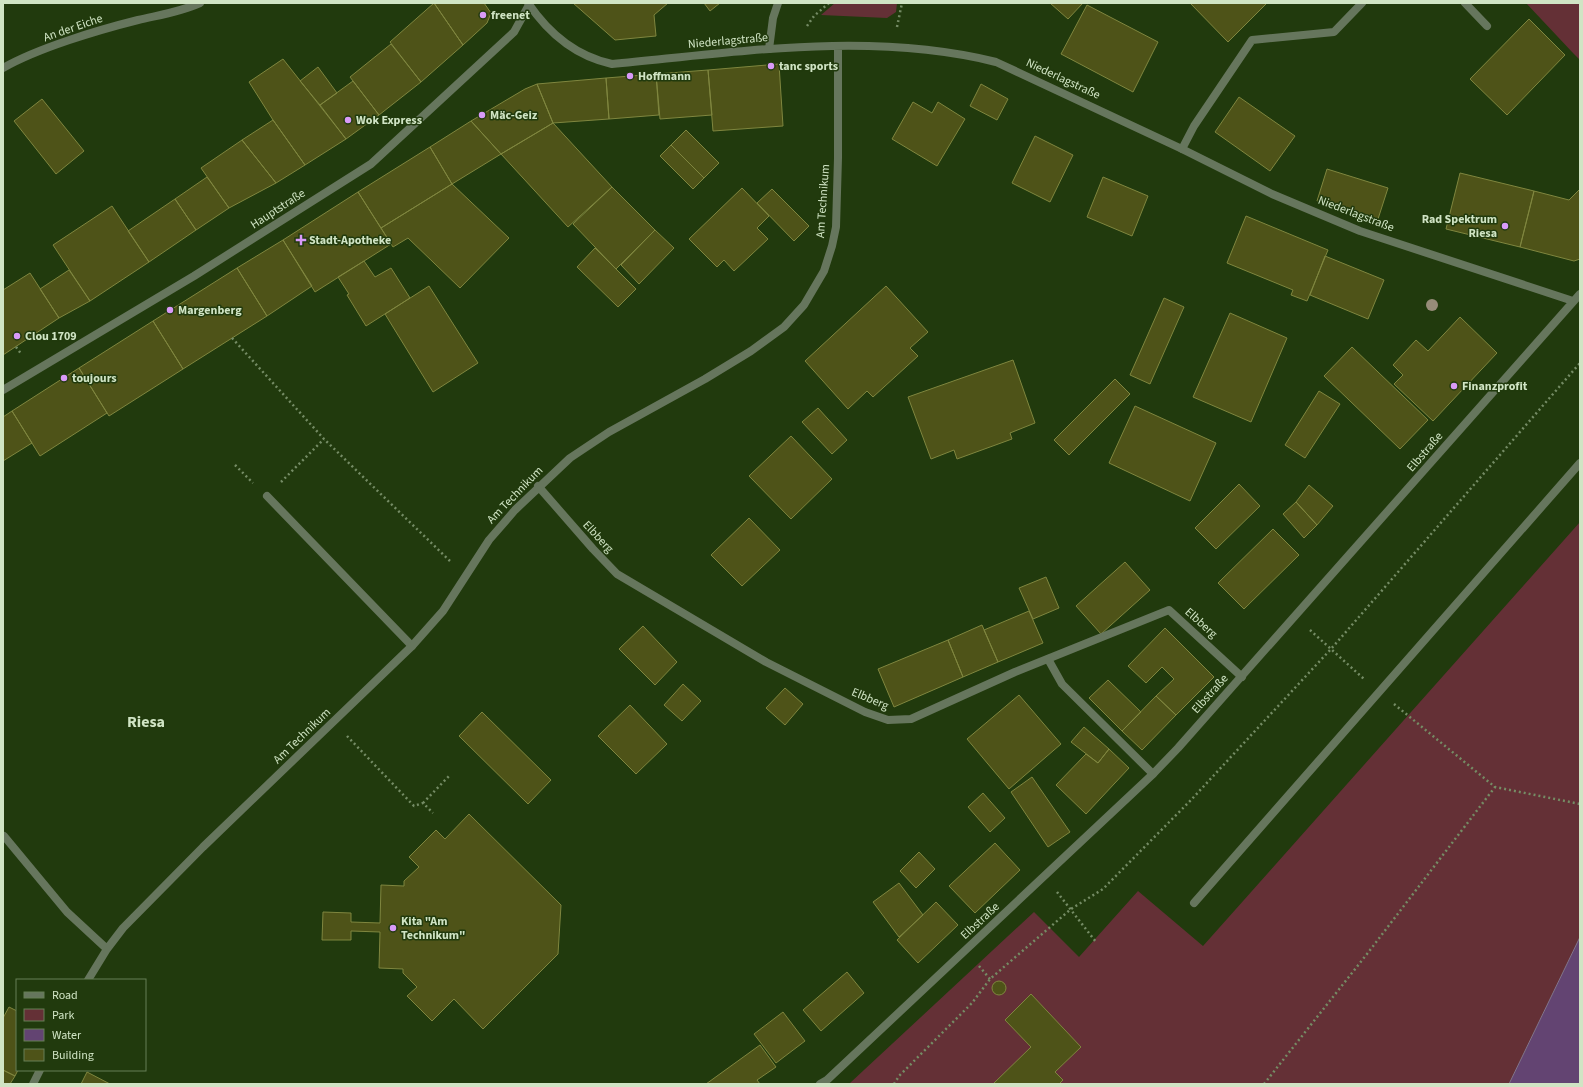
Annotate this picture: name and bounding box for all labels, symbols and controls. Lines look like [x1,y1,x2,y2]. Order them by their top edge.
place label: freenet [491,7,530,24]
street label: An der Eiche [41,10,105,46]
marker: freenet [478,10,488,20]
street label: Niederlagstraße [687,29,769,53]
street label: Niederlagstraße [1023,54,1103,104]
place label: tanc sports [779,58,838,75]
marker: tanc sports [766,61,776,71]
place label: Hoffmann [638,68,691,85]
marker: Hoffmann [625,71,635,81]
place label: Mäc-Geiz [490,107,538,124]
marker: Mäc-Geiz [477,110,487,120]
place label: Wok Express [356,112,422,129]
marker: Wok Express [343,115,353,125]
street label: Am Technikum [812,163,834,239]
street label: Hauptstraße [247,185,309,233]
street label: Niederlagstraße [1315,192,1397,236]
place label: Rad Spektrum Riesa [1422,211,1497,242]
marker: Rad Spektrum Riesa [1500,221,1510,231]
place label: Stadt-Apotheke [309,232,391,249]
marker: Stadt-Apotheke [296,235,306,245]
place label: Margenberg [178,302,242,319]
marker: Margenberg [165,305,175,315]
place label: Clou 1709 [25,328,77,345]
marker: Clou 1709 [12,331,22,341]
place label: toujours [72,370,117,387]
marker: toujours [59,373,69,383]
place label: Finanzprofit [1462,378,1528,395]
marker: Finanzprofit [1449,381,1459,391]
street label: Elbstraße [1403,428,1447,476]
street label: Am Technikum [483,462,547,528]
street label: Elbberg [579,517,617,557]
street label: Elbberg [1181,604,1221,642]
street label: Elbstraße [1188,671,1232,717]
street label: Elbberg [849,684,891,714]
street label: Am Technikum [269,704,335,768]
district label: Riesa [127,711,165,733]
street label: Elbstraße [957,899,1003,943]
place label: Kita "Am Technikum" [401,913,466,944]
marker: Kita "Am Technikum" [388,923,398,933]
legend [16,979,146,1071]
text: Road [52,987,78,1004]
text: Park [52,1007,74,1024]
text: Water [52,1027,82,1044]
text: Building [52,1047,94,1064]

